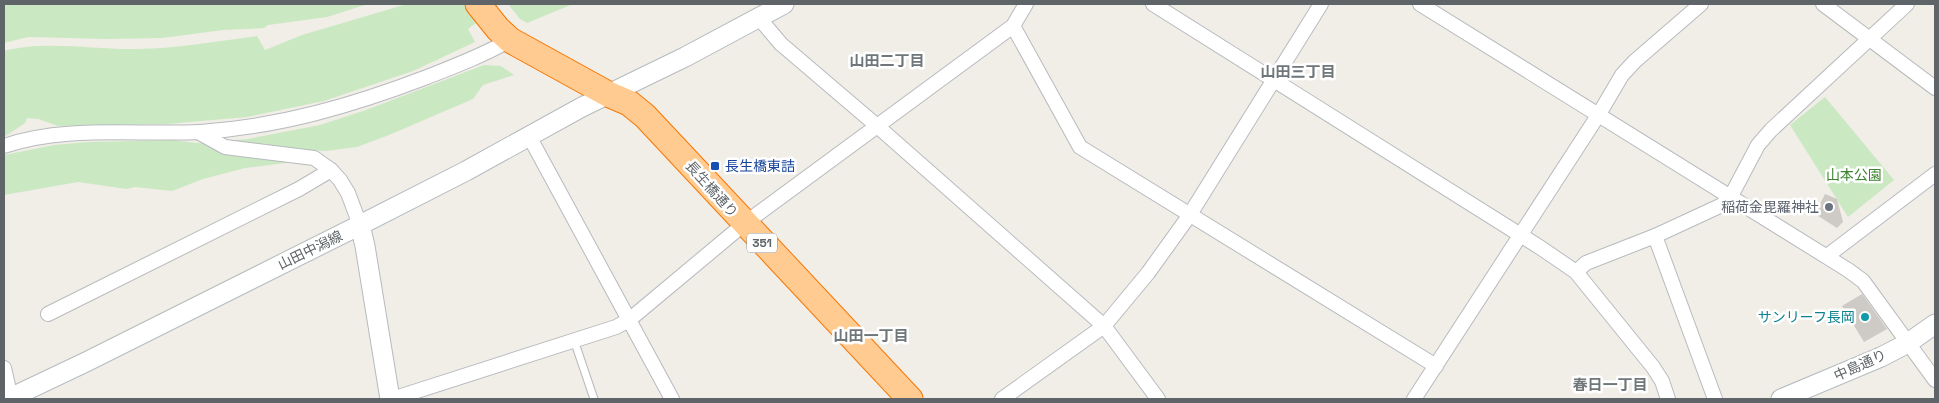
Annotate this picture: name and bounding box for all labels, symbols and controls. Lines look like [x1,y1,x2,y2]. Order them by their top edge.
district label: 山田二丁目 [849,51,925,70]
district label: 山田三丁目 [1260,62,1336,81]
street label: 長生橋通り [682,157,742,221]
place label: 長生橋東詰 [725,157,795,175]
marker: 長生橋東詰 [709,160,721,172]
park label: 山本公園 [1826,166,1882,184]
place label: 稲荷金毘羅神社 [1721,198,1819,216]
marker: 稲荷金毘羅神社 [1823,201,1835,213]
street label: 山田中潟線 [275,227,345,273]
road number: 351 [747,234,777,252]
place label: サンリーフ長岡 [1758,308,1855,326]
marker: サンリーフ長岡 [1859,311,1871,323]
district label: 山田一丁目 [833,326,909,345]
street label: 中島通り [1831,345,1889,385]
district label: 春日一丁目 [1572,375,1648,394]

